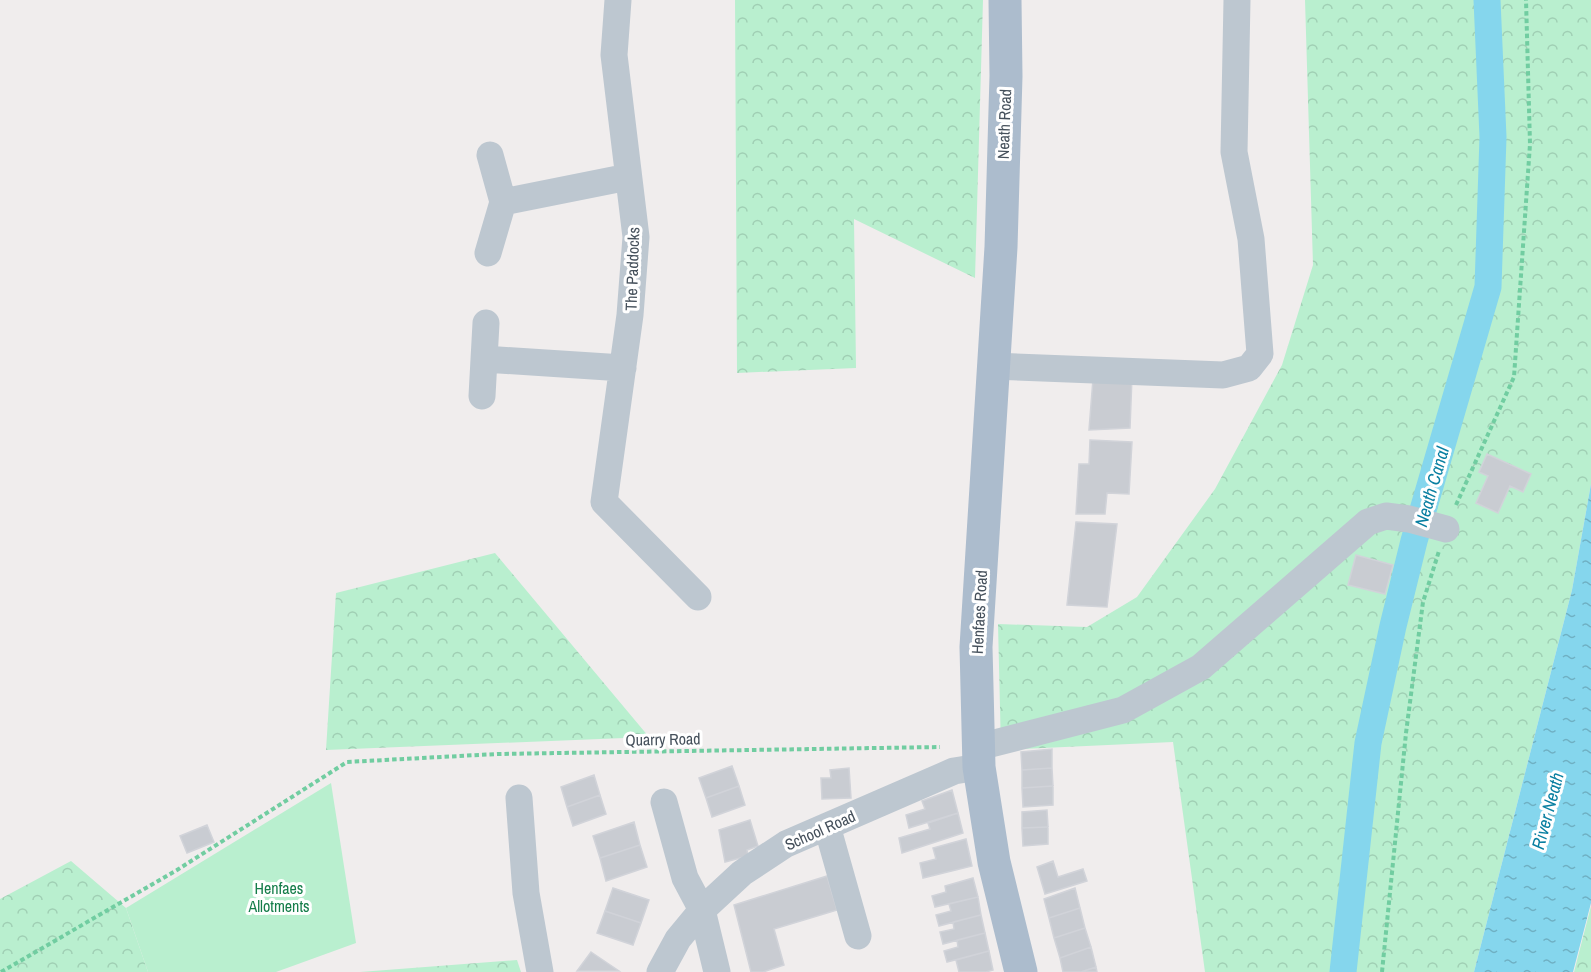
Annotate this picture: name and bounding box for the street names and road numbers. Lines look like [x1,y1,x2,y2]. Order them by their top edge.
street label: Neath Road [992,89,1016,159]
street label: The Paddocks [620,227,644,311]
street label: Henfaes Road [966,570,992,654]
street label: Quarry Road [625,727,701,751]
street label: School Road [781,805,859,855]

